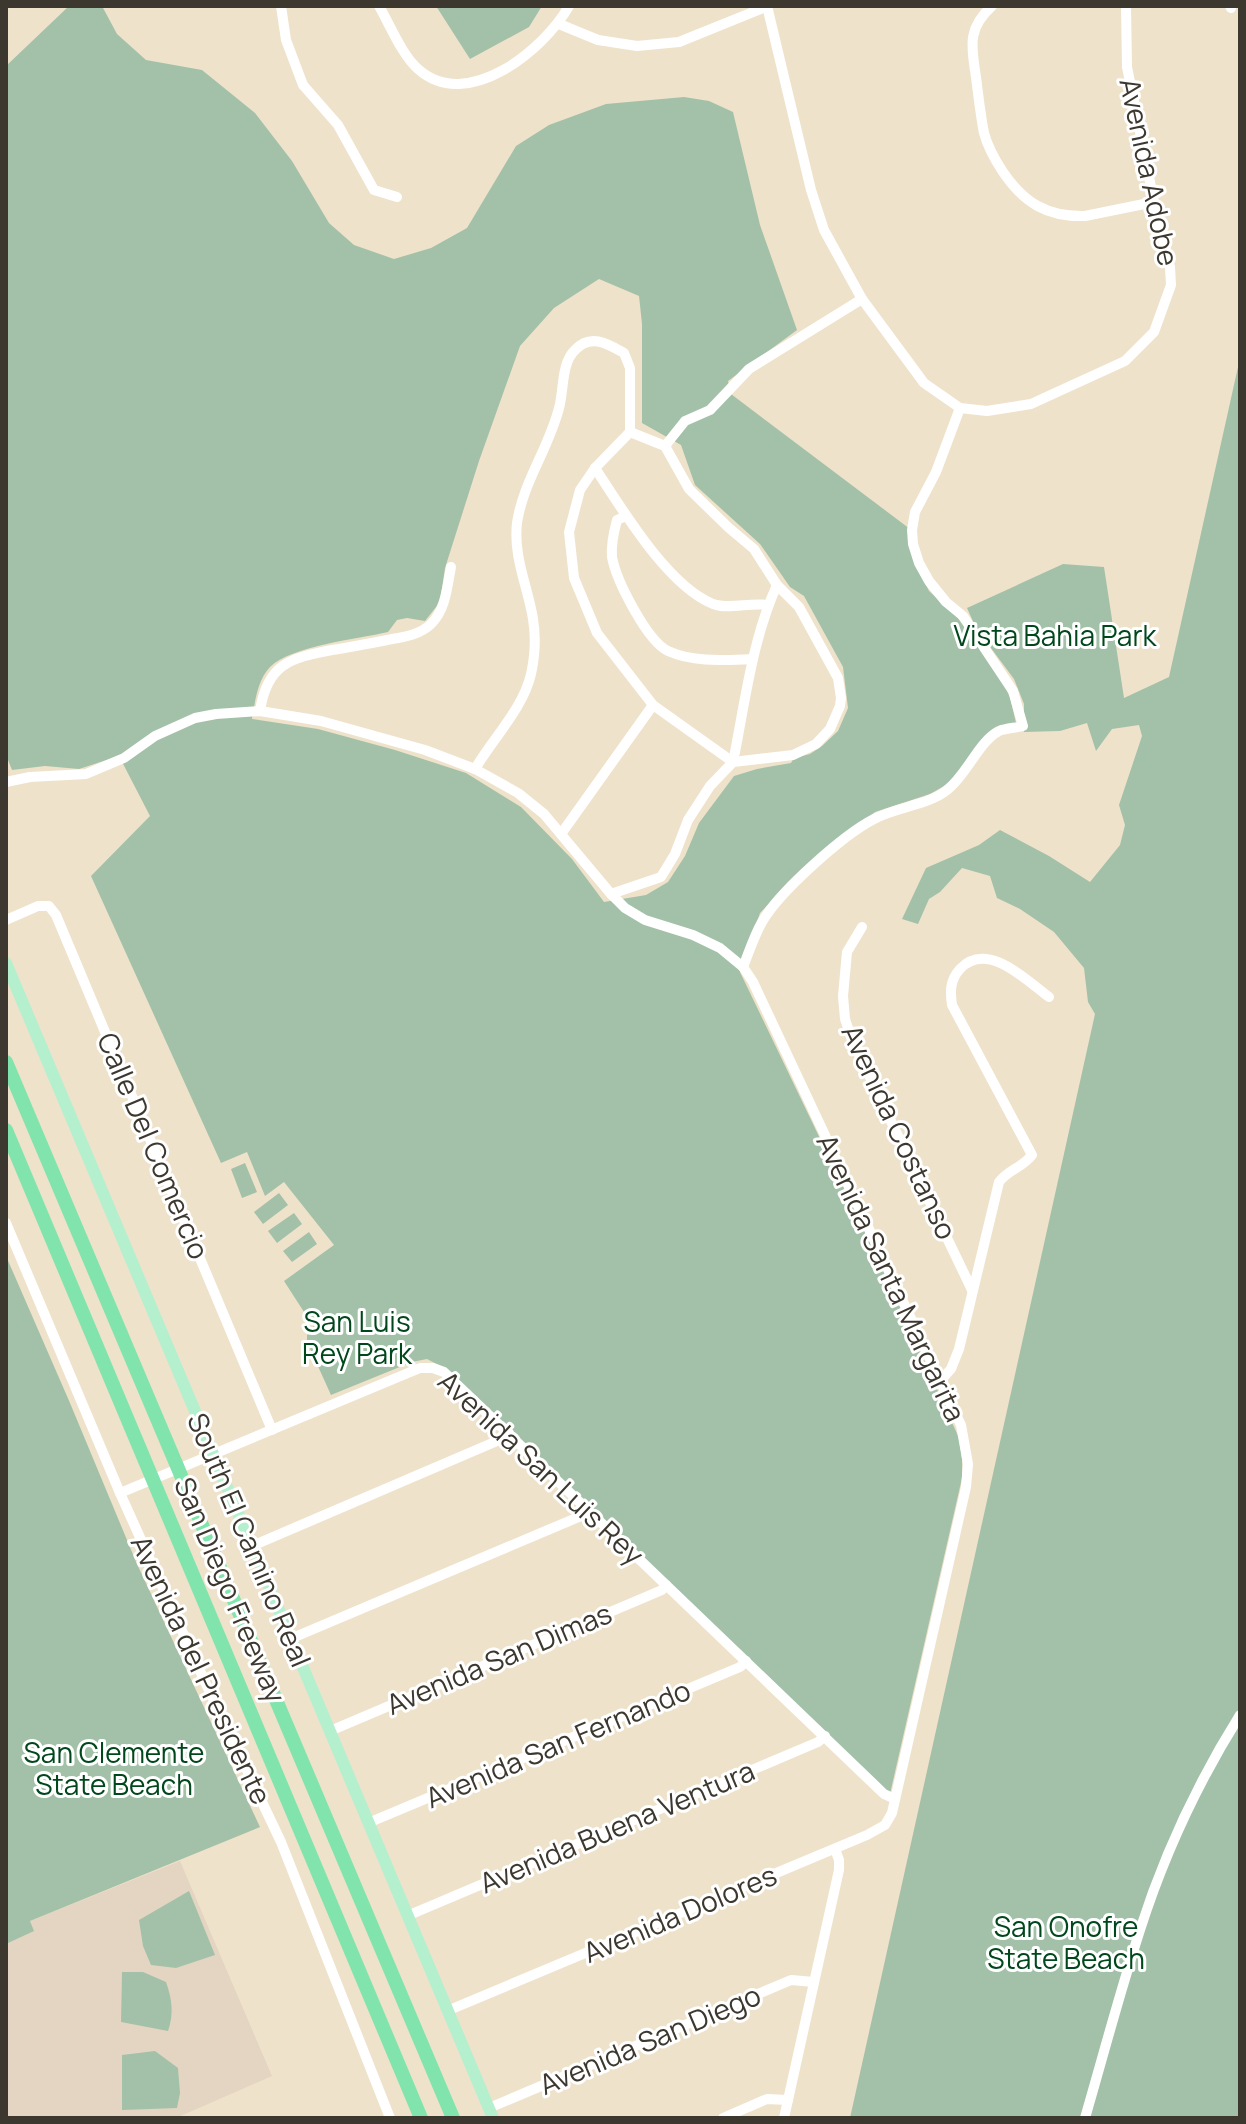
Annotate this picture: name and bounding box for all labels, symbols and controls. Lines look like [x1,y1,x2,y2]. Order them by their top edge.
street label: Avenida Adobe [1112,74,1188,269]
park label: Vista Bahia Park [954,616,1158,654]
street label: Avenida Costanso [833,1018,966,1245]
street label: Calle Del Comercio [89,1027,219,1265]
street label: Avenida Santa Margarita [809,1128,975,1427]
park label: San Luis Rey Park [302,1302,413,1372]
street label: Avenida San Luis Rey [431,1362,653,1573]
street label: South El Camino Real [179,1407,321,1672]
street label: San Diego Freeway [166,1471,296,1708]
street label: Avenida del Presidente [123,1529,281,1810]
street label: Avenida San Dimas [380,1593,617,1723]
street label: Avenida San Fernando [419,1670,696,1816]
park label: San Clemente State Beach [24,1733,204,1803]
street label: Avenida Buena Ventura [473,1751,760,1901]
street label: Avenida Dolores [577,1855,782,1971]
park label: San Onofre State Beach [987,1907,1145,1977]
street label: Avenida San Diego [533,1975,766,2103]

